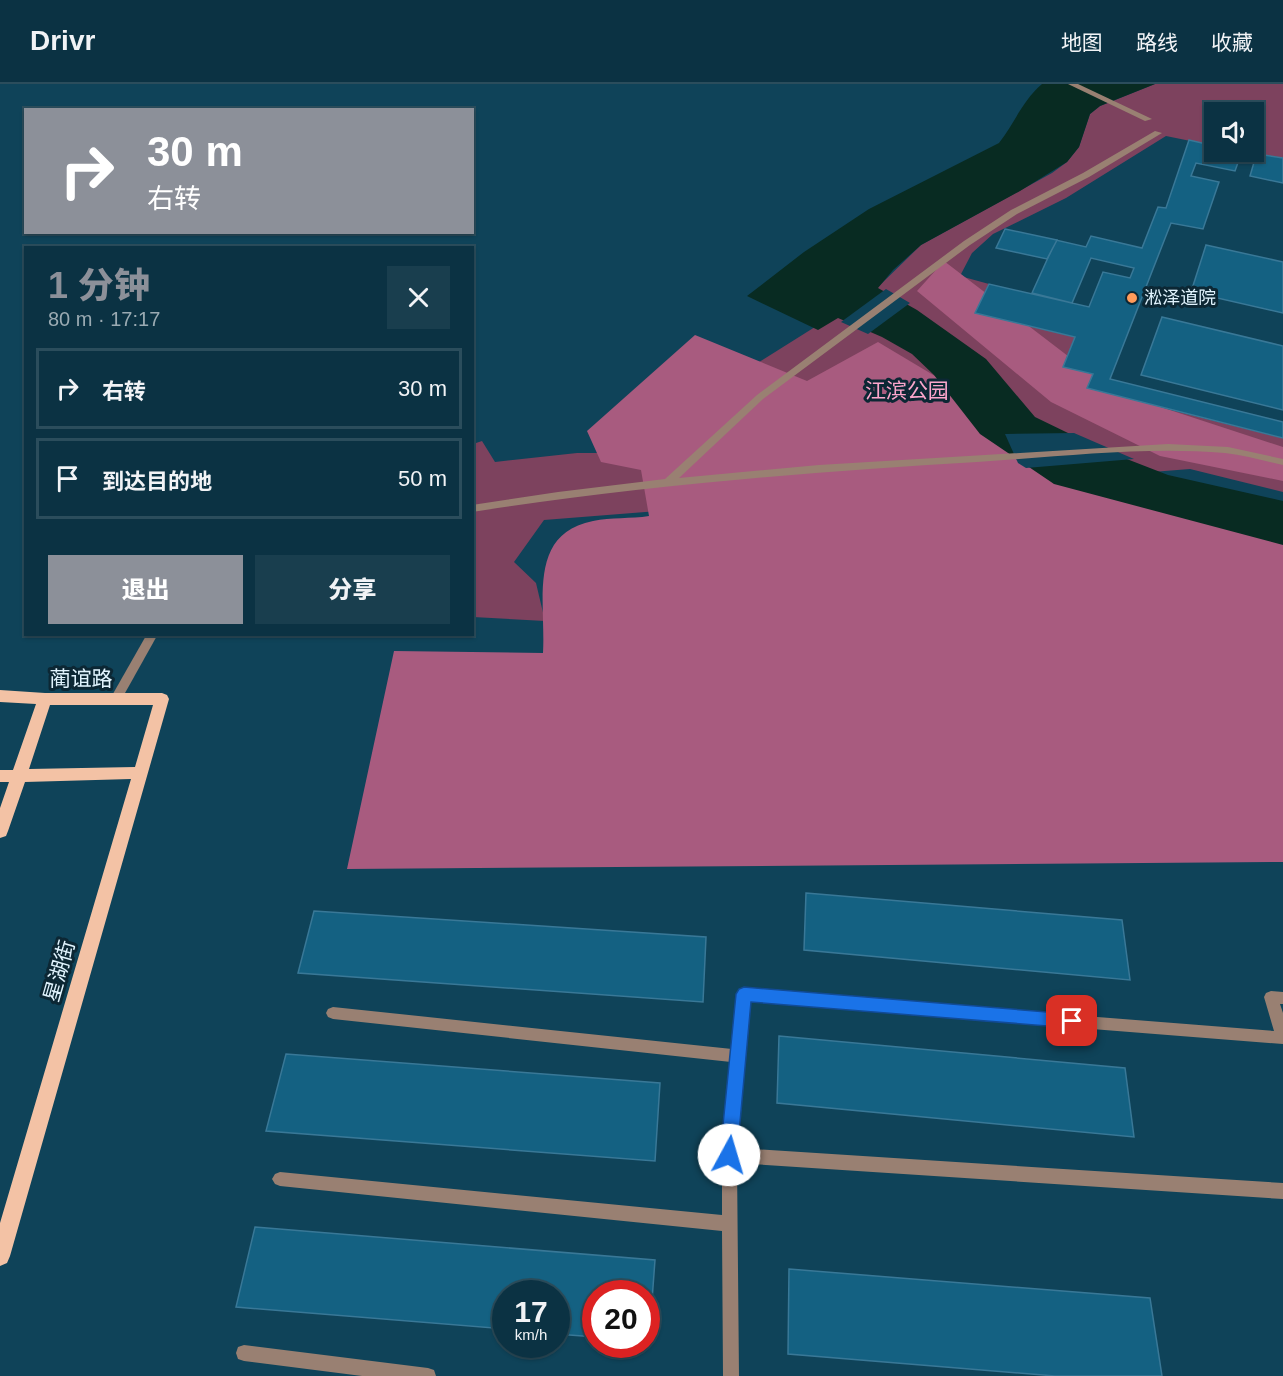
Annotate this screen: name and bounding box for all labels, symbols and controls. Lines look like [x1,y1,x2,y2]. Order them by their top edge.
text: Drivr [30,25,95,56]
text: 地图 [1061,31,1103,54]
text: 路线 [1136,31,1178,54]
text: 收藏 [1211,31,1253,54]
map controls [1204,102,1264,162]
button: sound [1204,102,1264,162]
text: 30 m [147,128,243,175]
icon: right [48,132,126,210]
text: 右转 [147,184,201,214]
text: 1 分钟 [48,265,150,306]
button: close [387,266,450,329]
place label: 淞泽道院 [1144,288,1216,308]
marker: 淞泽道院 [1125,291,1139,305]
text: 80 m · 17:17 [48,308,160,330]
icon: right [51,372,84,405]
text: 30 m [398,376,447,401]
text: 右转 [102,379,146,404]
park label: 江滨公园 [865,379,949,402]
icon: arrive [51,462,84,495]
text: 50 m [398,466,447,491]
text: 到达目的地 [102,469,212,494]
button: 退出 [48,555,243,624]
button: 分享 [255,555,450,624]
street label: 蔺谊路 [50,667,113,690]
street label: 星湖街 [39,938,79,1004]
pin [1046,995,1097,1046]
icon: arrive [1055,1004,1088,1037]
position arrow [697,1123,761,1187]
speed limit sign: 20 [582,1280,660,1358]
text: 17 [514,1295,548,1328]
text: km/h [515,1326,547,1343]

